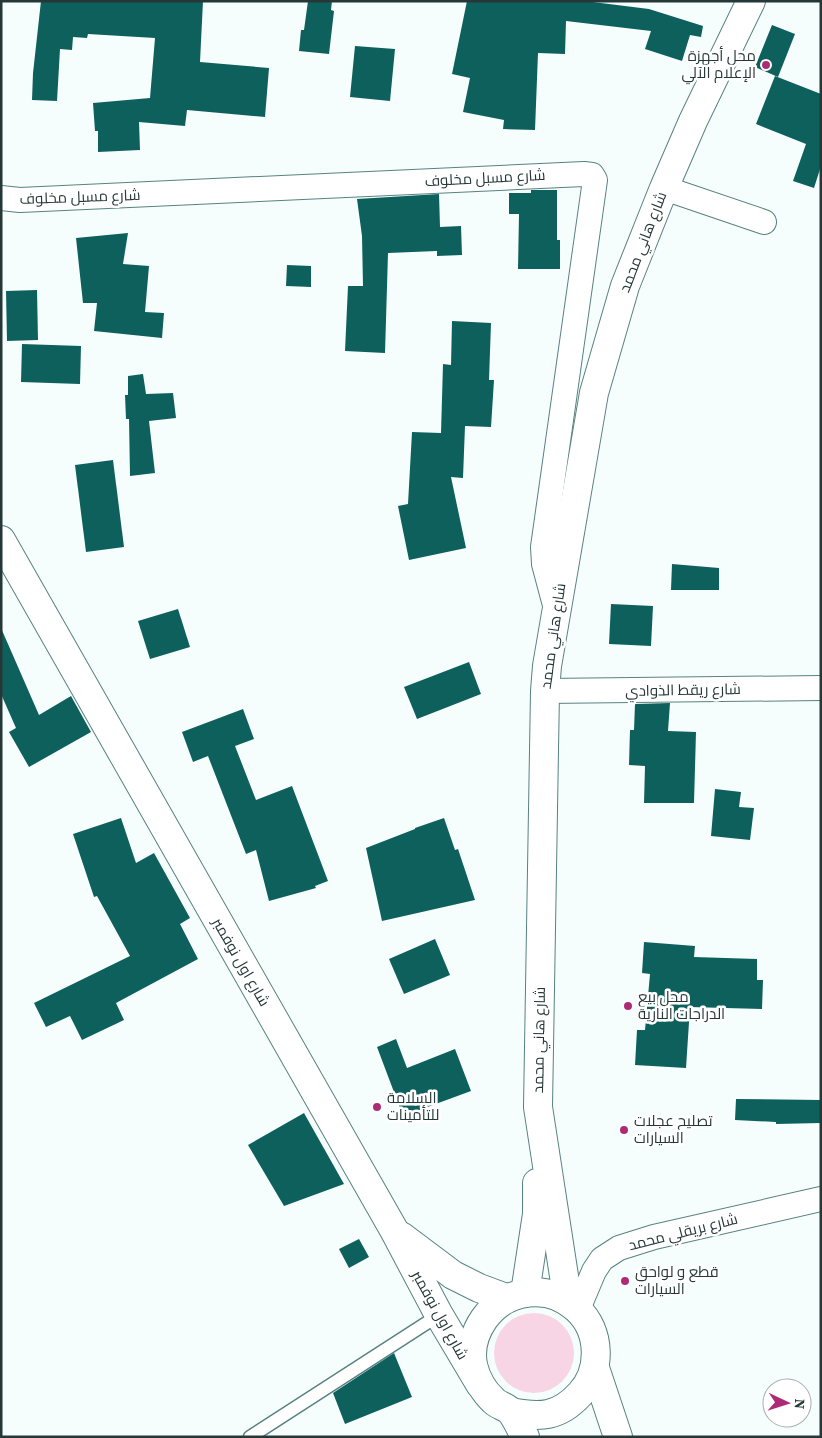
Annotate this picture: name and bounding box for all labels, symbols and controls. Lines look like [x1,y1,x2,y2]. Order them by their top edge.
place label: محل أجهزة الإعلام الآلي [681,45,756,85]
marker: محل أجهزة الإعلام الآلي [760,59,772,71]
street label: شارع مسبل مخلوف [424,164,546,192]
street label: شارع مسبل مخلوف [19,184,141,210]
street label: شارع هاني محمد [614,188,673,296]
street label: شارع هاني محمد [535,582,572,690]
street label: شارع ريقط الذوادي [625,678,741,703]
street label: شارع اول نوفمبر [206,913,275,1010]
place label: محل بيع الدراجات النارية [638,986,725,1024]
street label: شارع هاني محمد [527,987,552,1093]
marker: محل بيع الدراجات النارية [622,1000,634,1012]
place label: السلامة للتأمينات [387,1087,439,1125]
marker: السلامة للتأمينات [371,1101,383,1113]
place label: تصليح عجلات السيارات [634,1110,713,1148]
marker: تصليح عجلات السيارات [618,1124,630,1136]
street label: شارع بريقلي محمد [626,1208,740,1257]
place label: قطع و لواحق السيارات [635,1261,719,1299]
street label: شارع اول نوفمبر [406,1265,474,1364]
marker: قطع و لواحق السيارات [619,1275,631,1287]
north arrow [762,1378,812,1428]
text: N [790,1398,810,1410]

